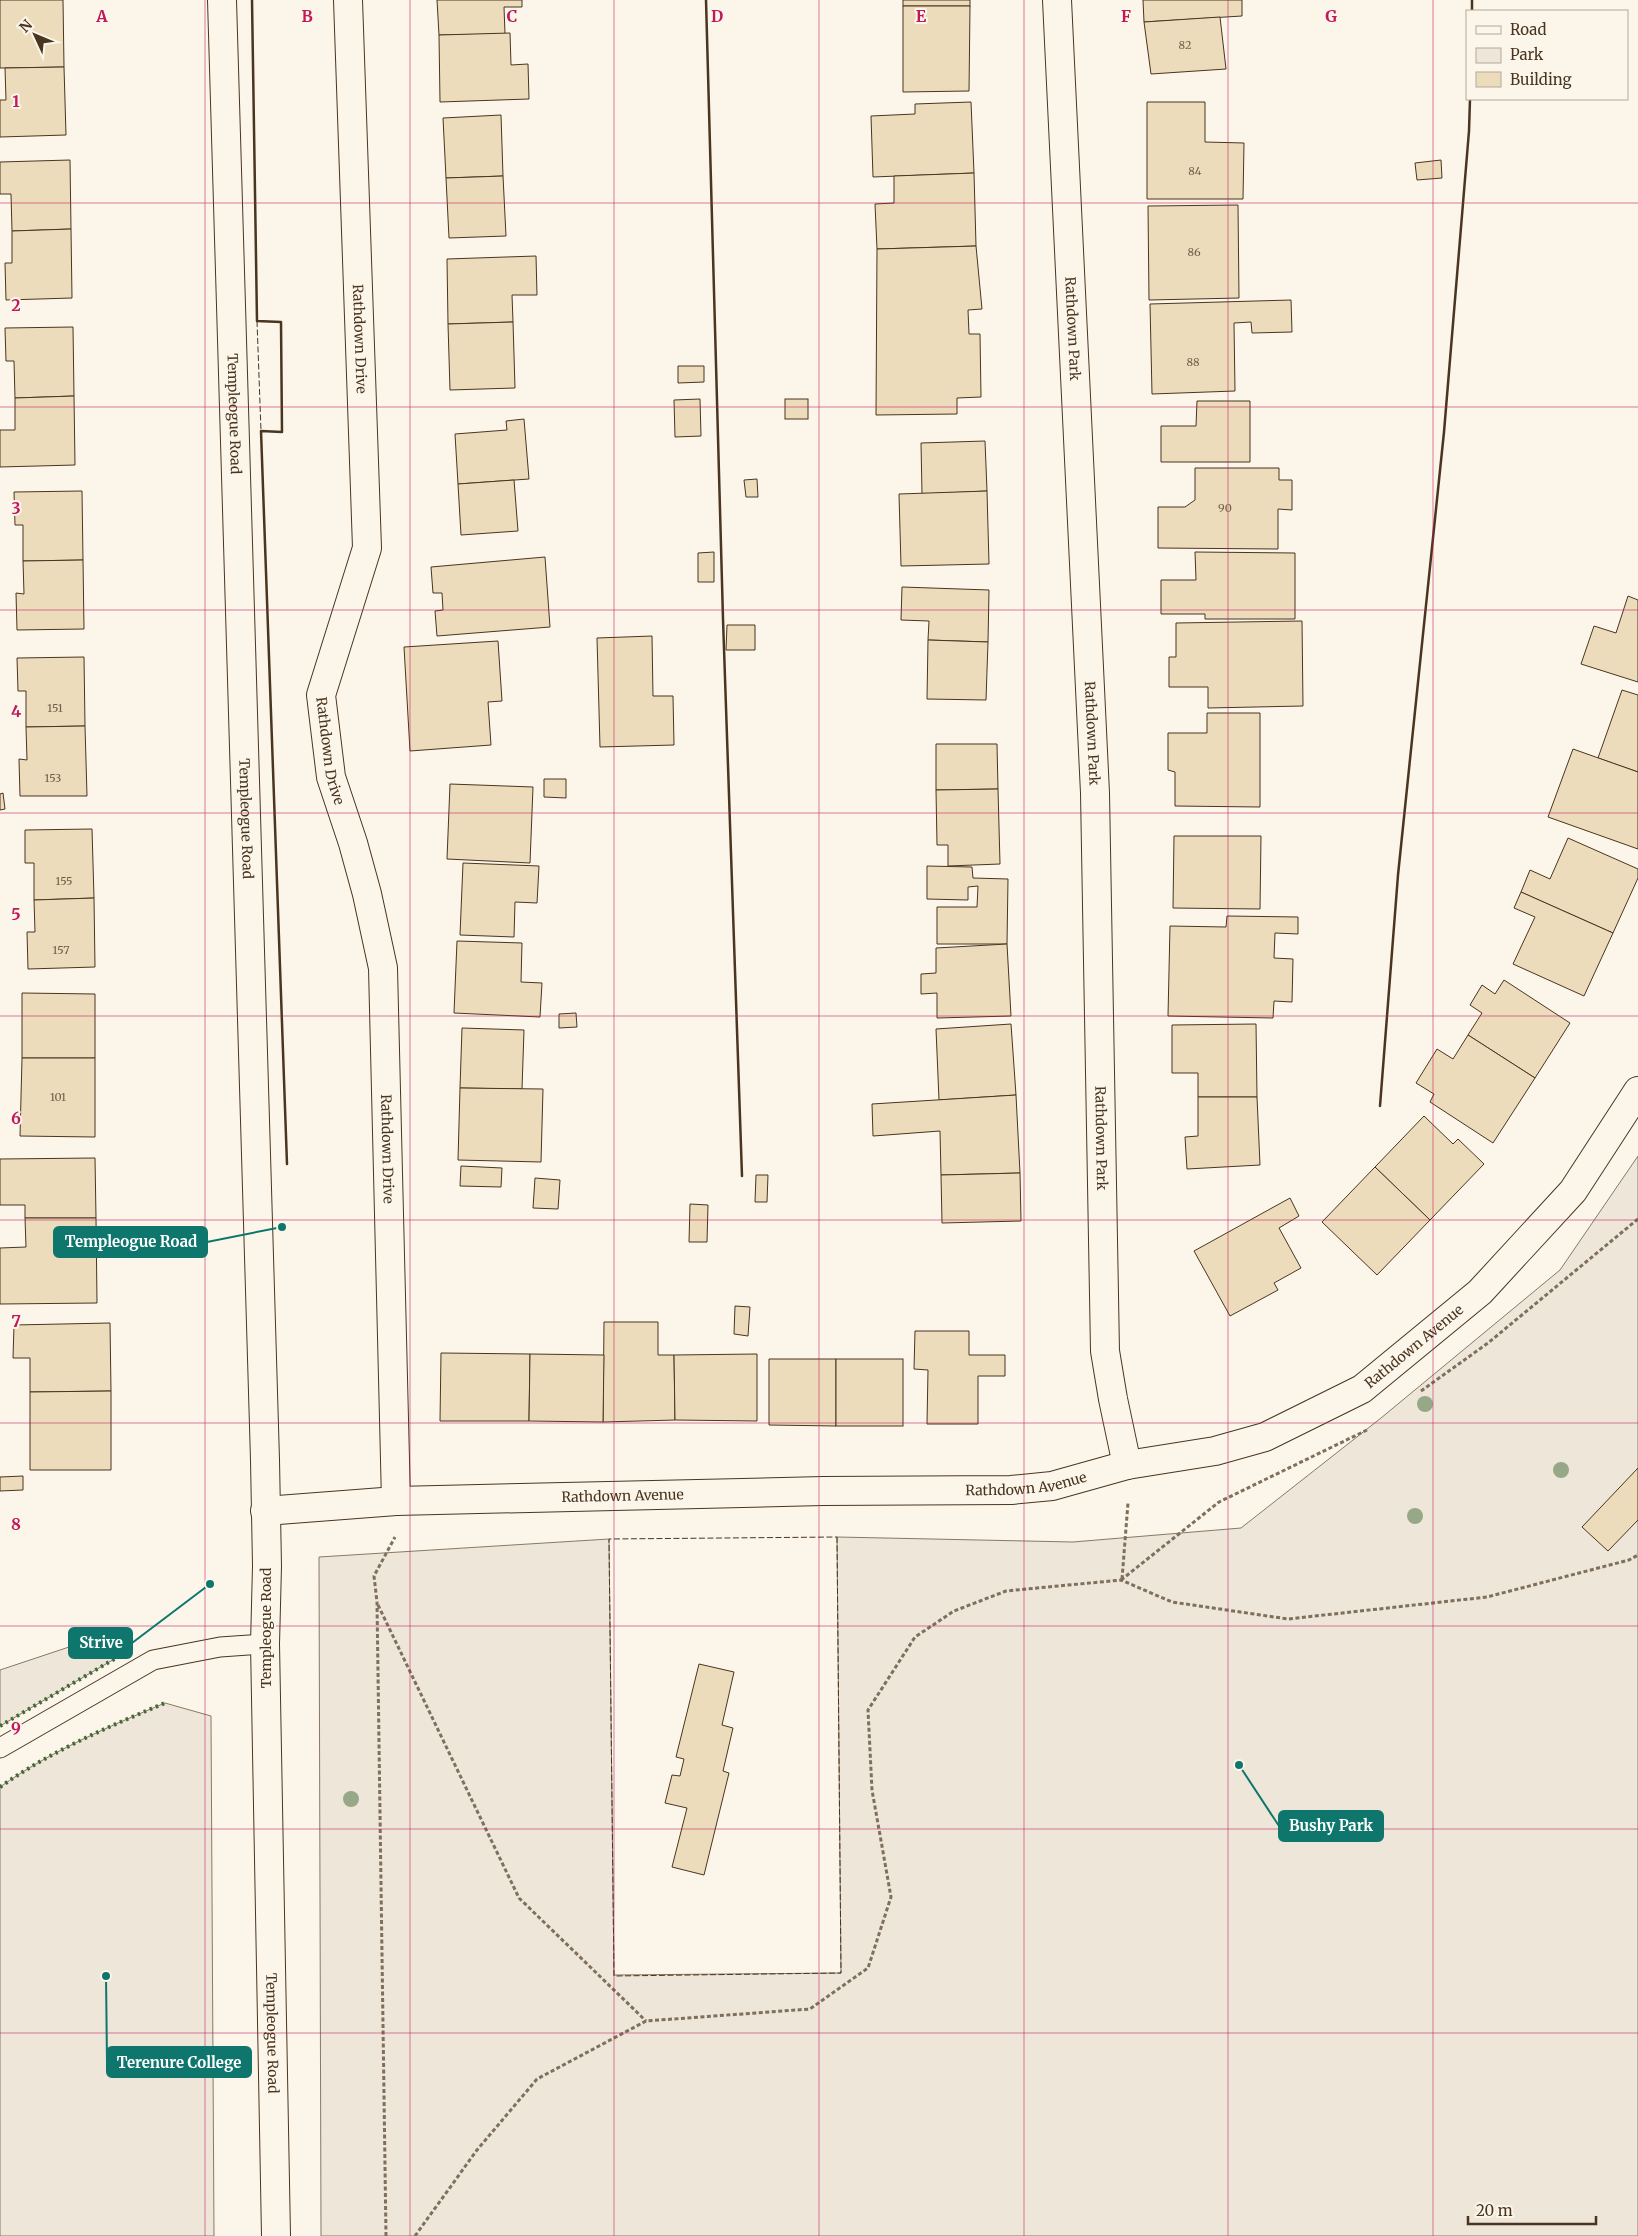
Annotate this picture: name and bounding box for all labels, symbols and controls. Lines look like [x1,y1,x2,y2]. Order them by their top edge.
text: A [95,6,108,26]
text: B [301,6,313,26]
text: C [507,6,517,26]
text: D [711,6,723,26]
text: E [916,6,927,26]
text: F [1121,6,1131,26]
text: G [1325,6,1337,26]
north arrow [10,10,60,60]
legend [1466,10,1628,100]
text: N [15,16,36,36]
text: Road [1510,20,1546,39]
house number: 82 [1179,38,1191,52]
text: Park [1510,45,1544,64]
text: Building [1510,70,1572,89]
text: 1 [12,91,20,111]
house number: 84 [1188,164,1202,178]
house number: 86 [1187,245,1201,259]
street label: Rathdown Park [1061,276,1084,381]
street label: Rathdown Drive [349,284,371,394]
text: 2 [11,295,21,315]
street label: Templeogue Road [223,353,245,475]
house number: 88 [1186,355,1200,369]
text: 3 [11,498,21,518]
house number: 90 [1218,501,1232,515]
street label: Rathdown Park [1081,681,1104,786]
street label: Rathdown Drive [312,696,349,807]
text: 4 [11,701,21,721]
house number: 151 [47,701,63,715]
street label: Templeogue Road [235,758,257,880]
house number: 153 [45,771,61,785]
house number: 155 [56,874,72,888]
text: 5 [11,904,21,924]
house number: 157 [53,943,69,957]
street label: Rathdown Park [1091,1086,1111,1190]
house number: 101 [50,1090,66,1104]
street label: Rathdown Drive [377,1094,398,1204]
text: 6 [11,1108,21,1128]
callout: Templeogue Road [54,1227,207,1257]
text: Templeogue Road [65,1232,197,1251]
street label: Rathdown Avenue [1361,1301,1467,1392]
text: 7 [11,1311,21,1331]
street label: Rathdown Avenue [965,1468,1089,1499]
street label: Rathdown Avenue [561,1485,684,1506]
text: 8 [11,1514,21,1534]
street label: Templeogue Road [257,1567,275,1688]
callout: Strive [69,1628,132,1658]
text: Strive [79,1633,123,1652]
text: 9 [11,1718,21,1738]
callout: Bushy Park [1279,1811,1383,1841]
text: Bushy Park [1289,1816,1373,1835]
street label: Templeogue Road [262,1973,282,2094]
callout: Terenure College [107,2047,251,2077]
text: Terenure College [117,2053,241,2072]
scale bar [1468,2194,1596,2226]
text: 20 m [1476,2201,1513,2220]

